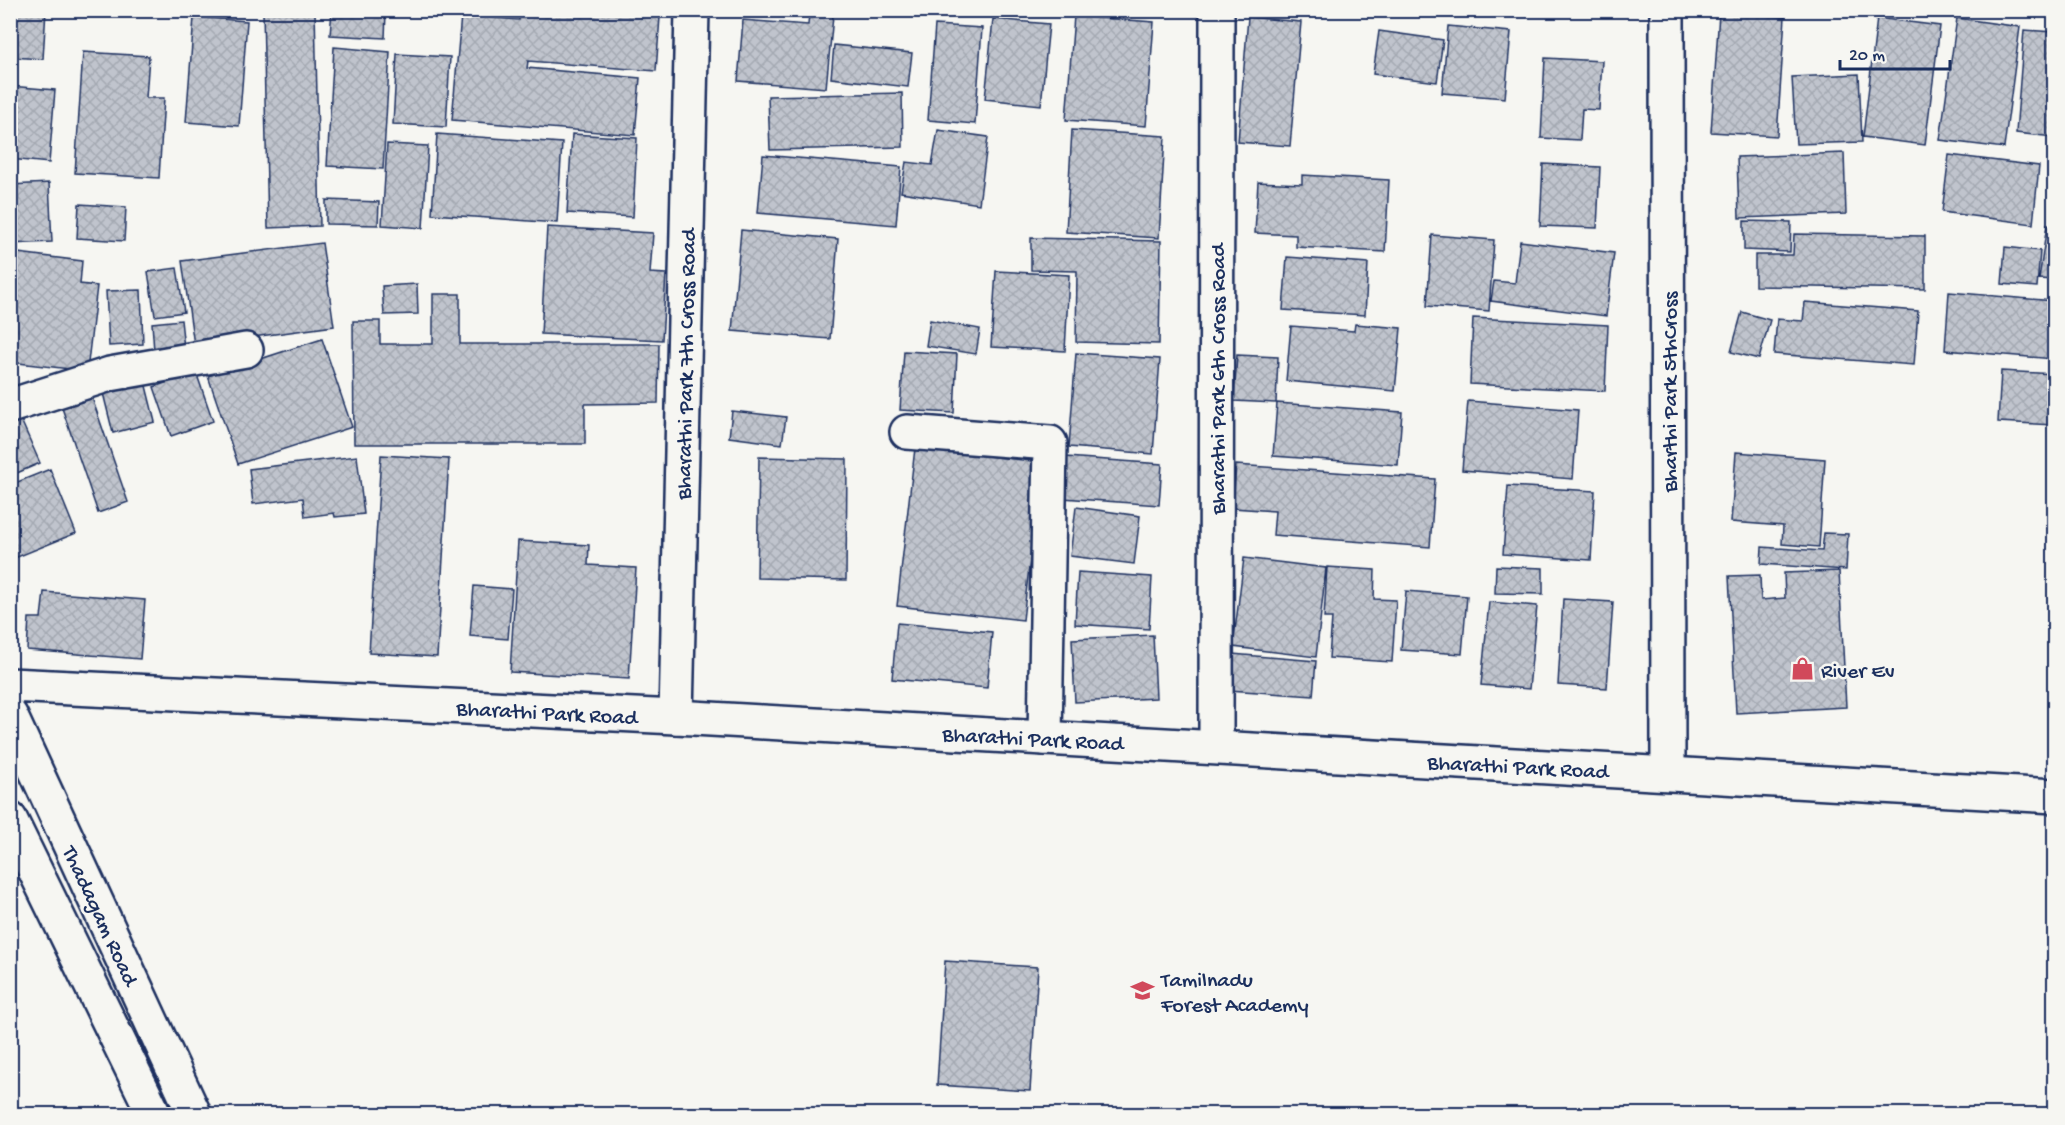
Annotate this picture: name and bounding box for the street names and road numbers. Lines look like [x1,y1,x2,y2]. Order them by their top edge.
street label: Bharathi Park 7th Cross Road [673,226,703,501]
street label: Bharathi Park 6th Cross Road [1207,241,1233,515]
street label: Bharthi Park 5thCross [1659,291,1685,493]
street label: Bharathi Park Road [455,697,640,733]
street label: Bharathi Park Road [941,723,1126,759]
street label: Bharathi Park Road [1426,751,1611,787]
street label: Thadagam Road [54,841,143,993]

